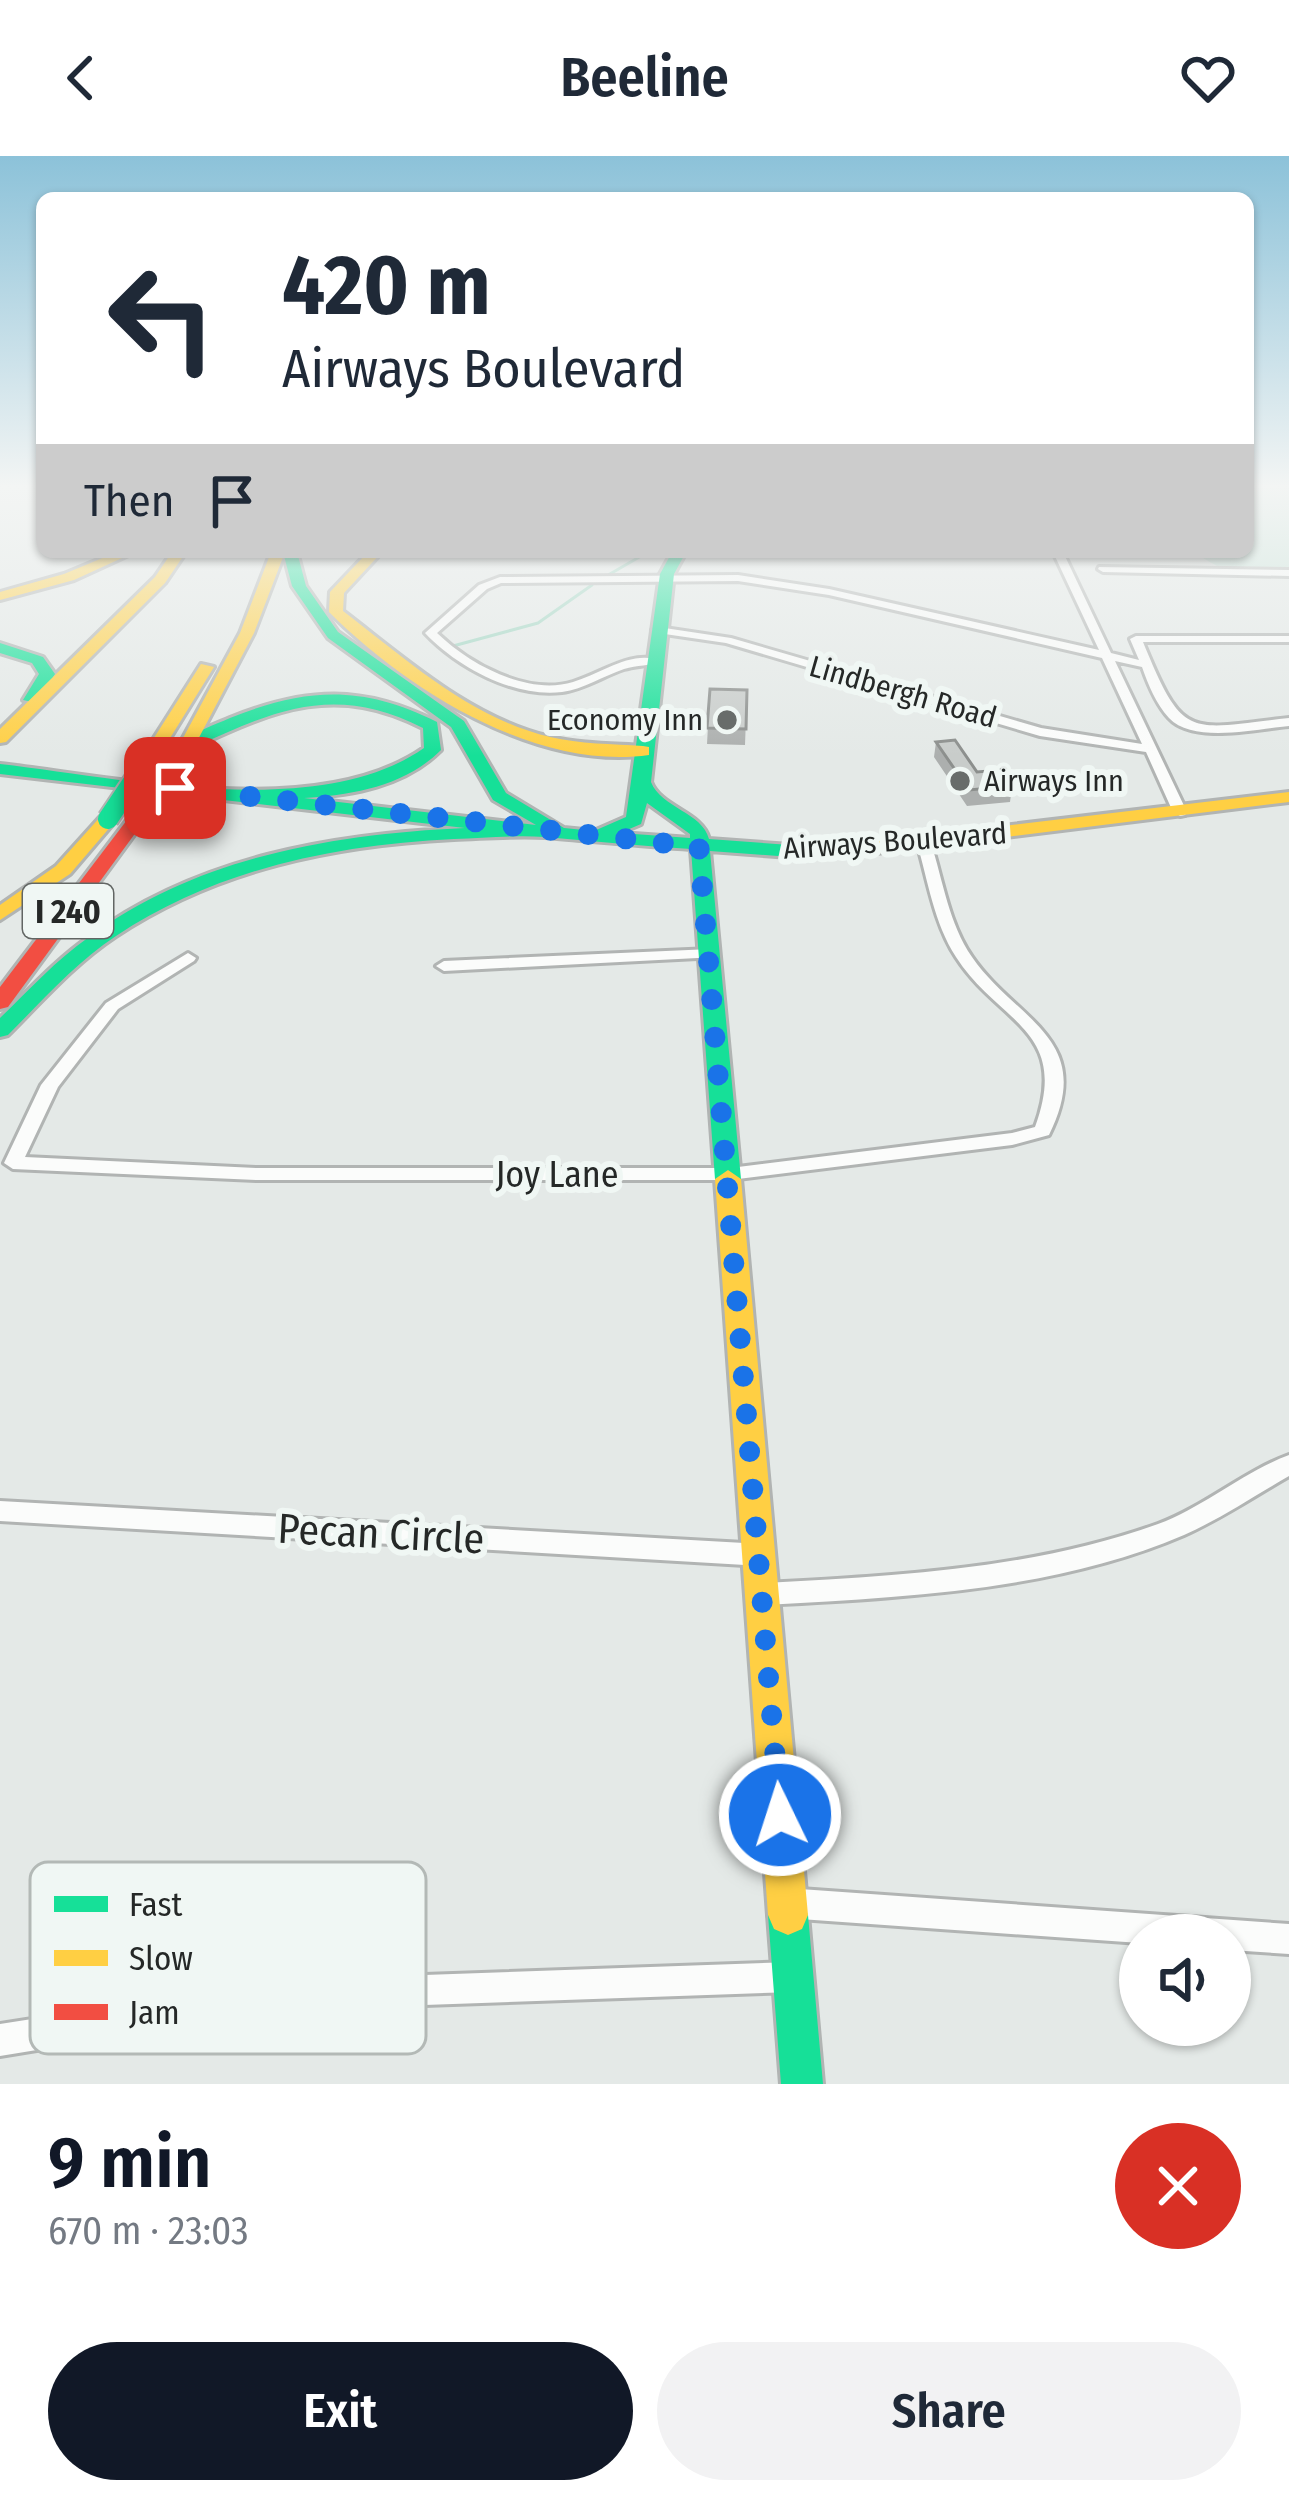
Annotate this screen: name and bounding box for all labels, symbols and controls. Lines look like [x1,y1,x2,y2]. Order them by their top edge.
icon: back [48,45,114,111]
icon: heart [1175,45,1241,111]
text: Beeline [560,46,729,110]
text: 420 m [282,235,491,336]
icon: left [84,240,240,396]
text: Airways Boulevard [282,337,685,401]
icon: arrive [199,468,265,534]
text: Then [84,474,175,528]
street label: Lindbergh Road [805,648,1001,736]
place label: Economy Inn [547,702,703,738]
marker: Economy Inn [714,707,740,733]
pin [124,737,226,839]
icon: arrive [142,755,208,821]
place label: Airways Inn [984,763,1124,799]
marker: Airways Inn [947,768,973,794]
street label: Airways Boulevard [782,815,1008,867]
road number: I 240 [23,884,113,938]
street label: Joy Lane [495,1153,619,1197]
street label: Pecan Circle [276,1504,485,1564]
position arrow [717,1752,843,1878]
legend [30,1862,426,2054]
text: Fast [129,1885,183,1925]
map controls [1119,1914,1251,2046]
button: sound [1119,1914,1251,2046]
text: Slow [129,1939,193,1979]
text: Jam [129,1993,180,2033]
text: 9 min [48,2120,211,2206]
button: close [1115,2123,1241,2249]
text: 670 m · 23:03 [48,2208,249,2254]
button: Exit [48,2342,633,2480]
button: Share [657,2342,1241,2480]

